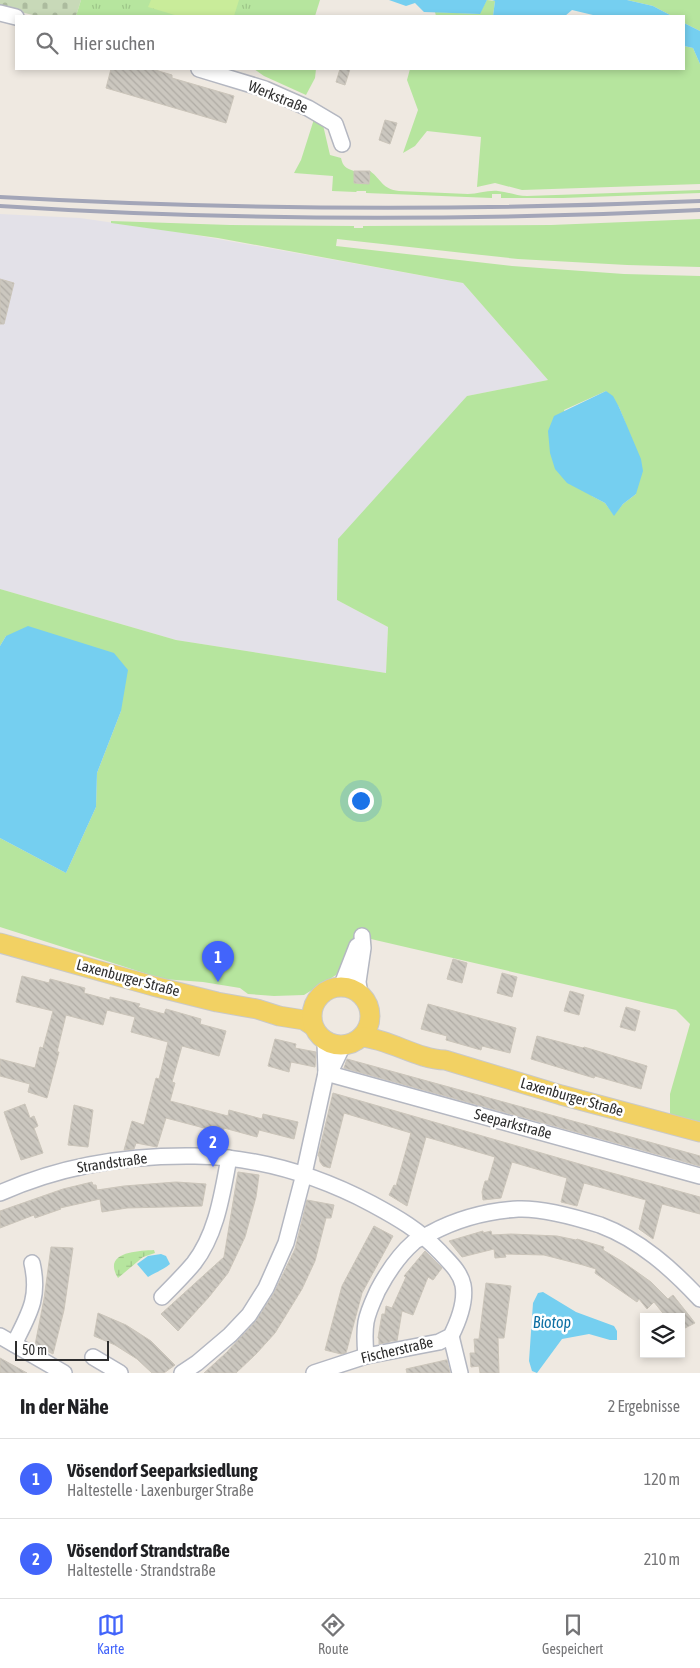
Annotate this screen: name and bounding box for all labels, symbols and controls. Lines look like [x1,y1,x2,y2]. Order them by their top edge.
search box [15,15,685,70]
icon: search [33,29,61,57]
text: Hier suchen [73,32,155,54]
street label: Werkstraße [246,77,311,116]
your location [348,788,374,814]
pin: 1 [202,941,234,982]
street label: Laxenburger Straße [75,956,182,1000]
street label: Laxenburger Straße [519,1074,626,1119]
street label: Seeparkstraße [473,1105,554,1142]
pin: 2 [197,1126,229,1167]
street label: Strandstraße [76,1149,148,1176]
water label: Biotop [533,1313,571,1332]
map controls [640,1313,685,1358]
button: layers [640,1313,685,1358]
street label: Fischerstraße [359,1333,435,1366]
scale bar [15,1338,109,1361]
text: 50 m [22,1342,47,1358]
text: In der Nähe [20,1394,109,1418]
text: 2 Ergebnisse [608,1397,680,1415]
text: Vösendorf Seeparksiedlung [67,1459,258,1481]
text: 1 [32,1470,40,1488]
text: 120 m [644,1470,680,1488]
text: Haltestelle · Laxenburger Straße [67,1481,254,1499]
text: Vösendorf Strandstraße [67,1539,230,1561]
text: 2 [32,1550,40,1568]
text: 210 m [644,1550,680,1568]
text: Haltestelle · Strandstraße [67,1561,216,1579]
tab: Karte [97,1611,125,1657]
tab: Route [318,1611,349,1657]
tab: Gespeichert [542,1611,603,1657]

